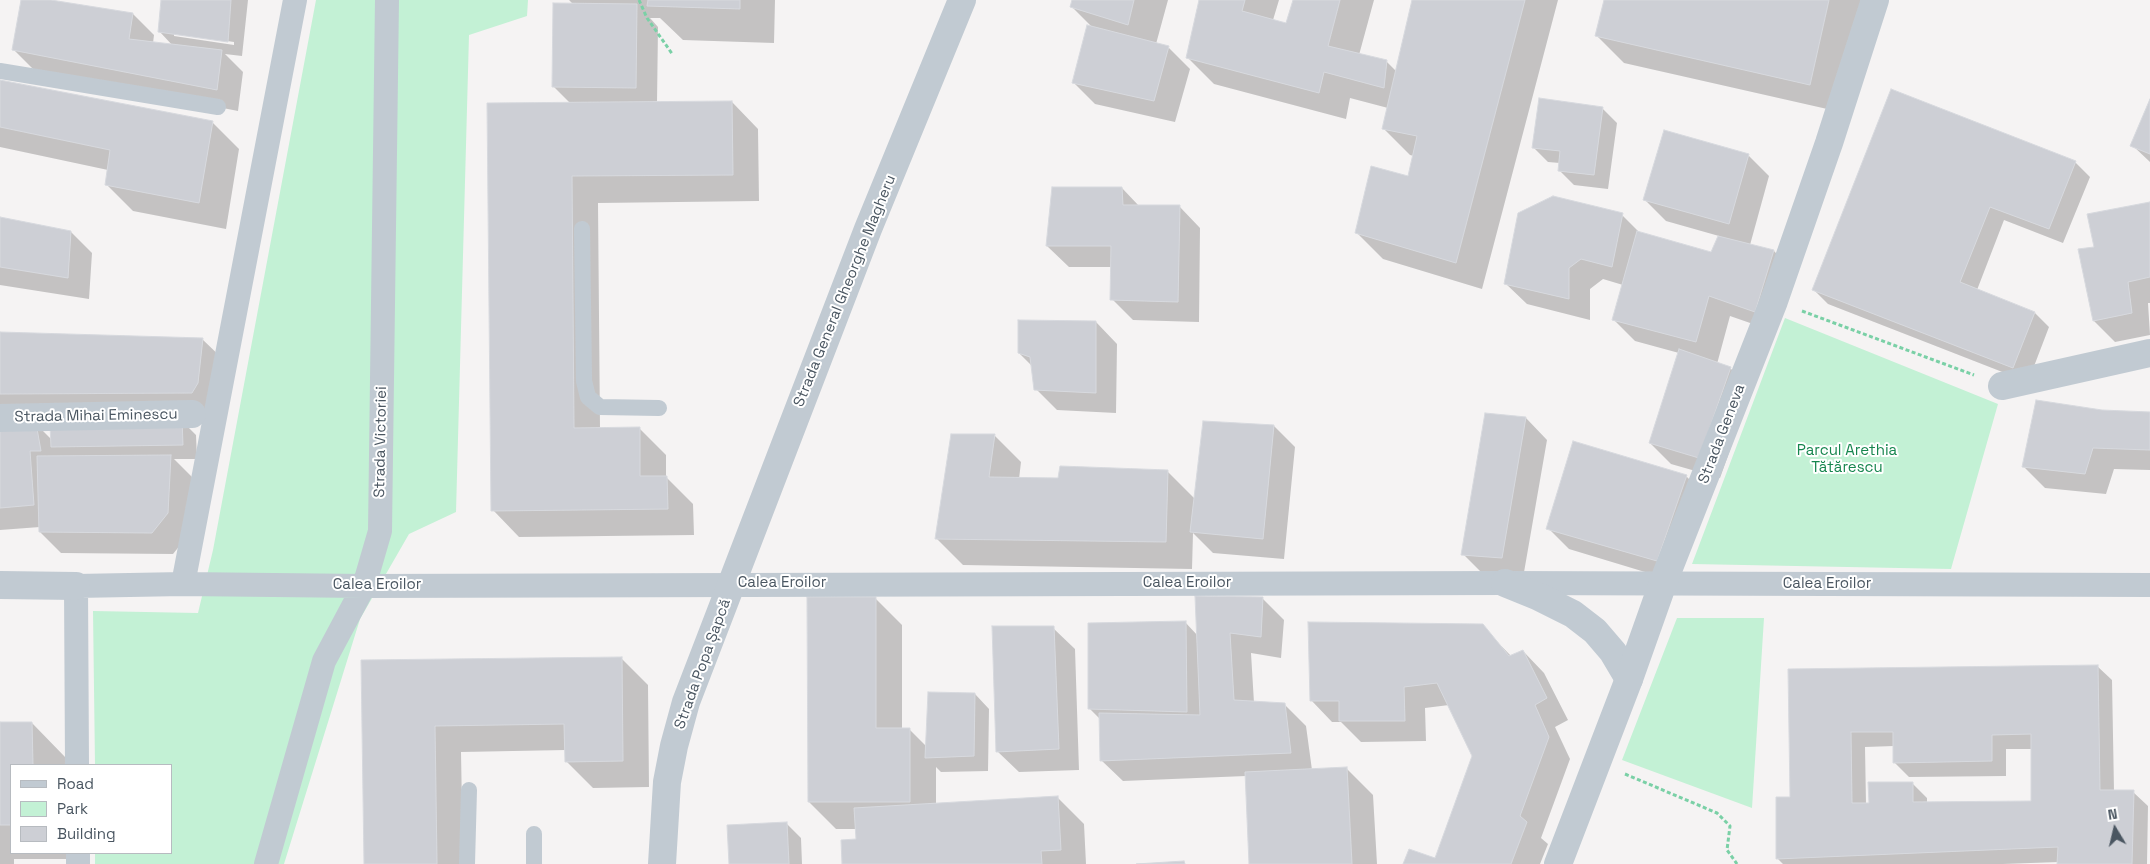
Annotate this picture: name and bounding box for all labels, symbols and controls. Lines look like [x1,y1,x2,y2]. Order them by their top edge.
street label: Strada General Gheorghe Magheru [790,172,900,410]
street label: Strada Geneva [1695,382,1749,486]
street label: Strada Victoriei [371,386,391,498]
street label: Strada Mihai Eminescu [14,406,178,426]
park label: Parcul Arethia Tătărescu [1797,442,1897,477]
street label: Calea Eroilor [738,574,826,592]
street label: Calea Eroilor [1143,574,1231,592]
street label: Calea Eroilor [1783,575,1871,593]
street label: Calea Eroilor [333,576,421,594]
street label: Strada Popa Șapcă [671,596,735,732]
legend [10,764,172,854]
text: Road [57,774,94,793]
text: Park [57,799,88,818]
north arrow [2090,804,2140,854]
text: N [2107,805,2119,824]
text: Building [57,824,116,843]

